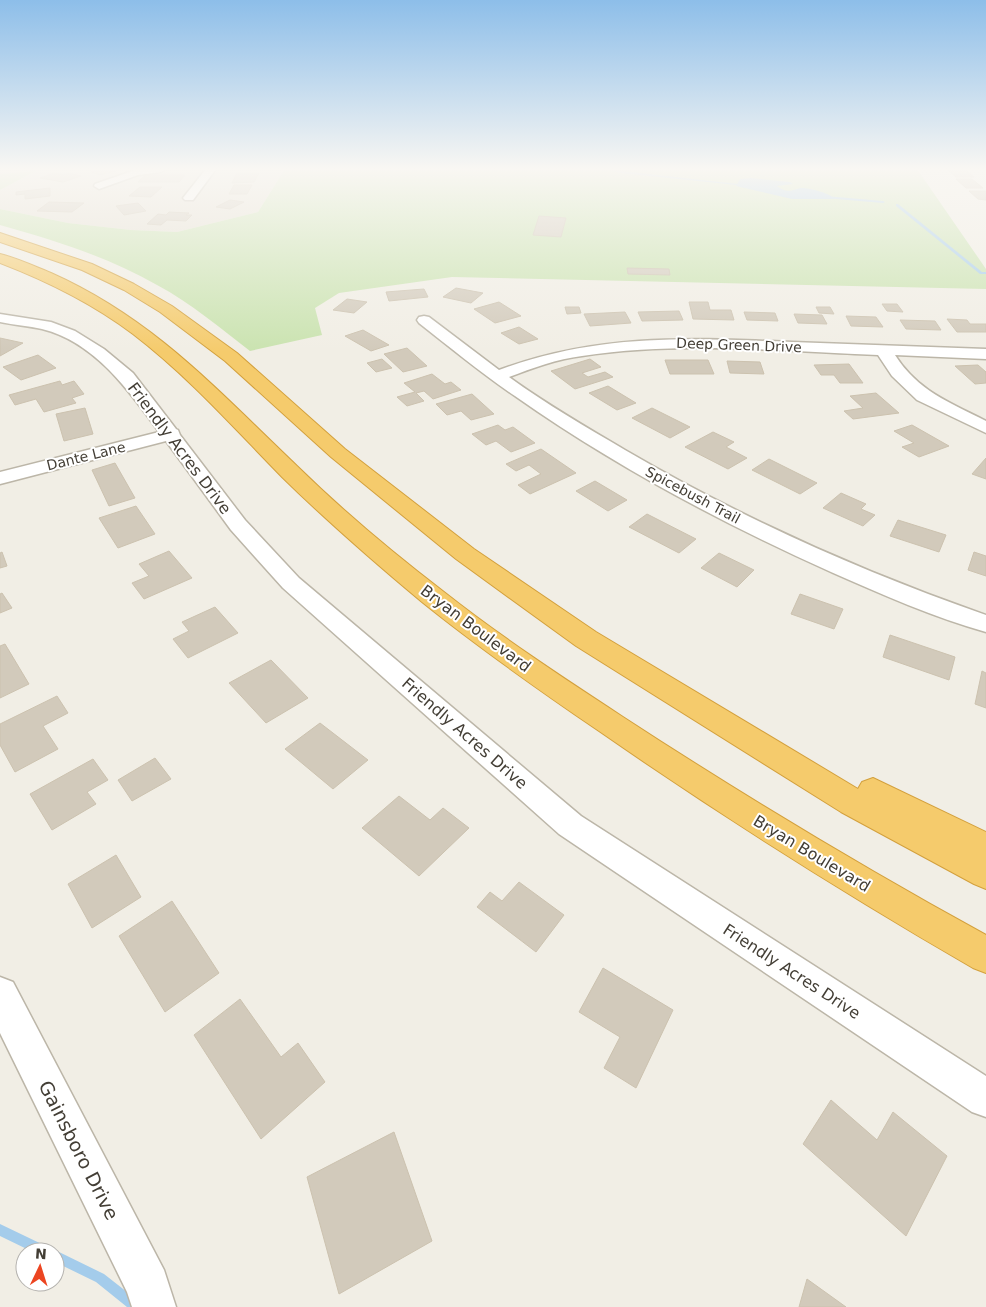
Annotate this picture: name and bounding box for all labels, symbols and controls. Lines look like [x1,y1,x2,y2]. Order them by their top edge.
street label: Deep Green Drive [676,335,802,355]
street label: Friendly Acres Drive [124,379,235,518]
street label: Dante Lane [45,438,127,474]
street label: Spicebush Trail [643,463,743,527]
street label: Bryan Boulevard [417,581,535,676]
street label: Friendly Acres Drive [398,674,531,793]
street label: Bryan Boulevard [750,811,874,896]
street label: Friendly Acres Drive [720,920,864,1023]
street label: Gainsboro Drive [34,1077,124,1223]
north arrow [15,1242,65,1292]
text: N [35,1246,47,1262]

